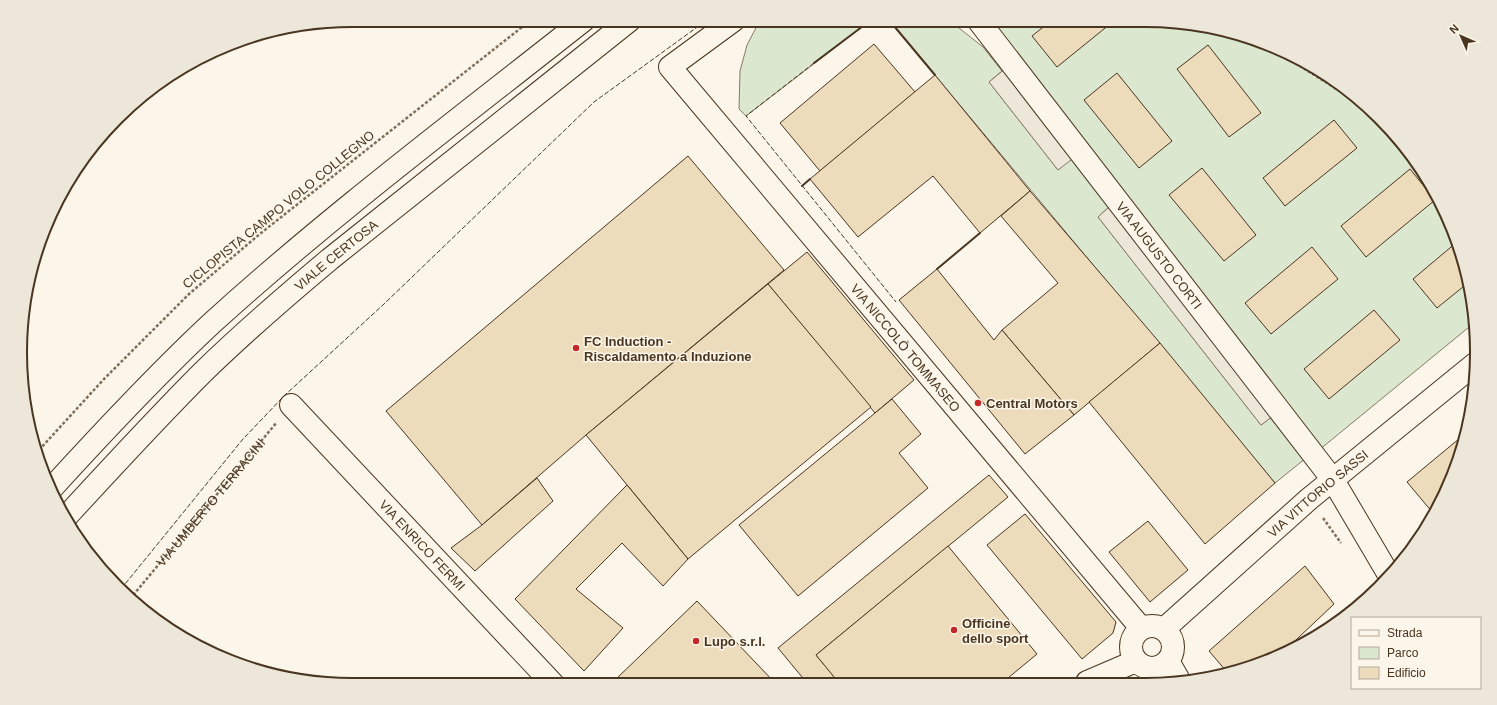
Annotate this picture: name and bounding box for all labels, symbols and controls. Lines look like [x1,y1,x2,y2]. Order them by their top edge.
north arrow [1441,16,1481,56]
text: N [1447,22,1461,36]
street label: CICLOPISTA CAMPO VOLO COLLEGNO [179,127,377,292]
street label: VIA AUGUSTO CORTI [1113,199,1205,312]
street label: VIALE CERTOSA [292,217,381,294]
street label: VIA NICCOLÒ TOMMASEO [847,281,963,415]
place label: FC Induction - Riscaldamento a Induzione [584,334,752,364]
marker: FC Induction - Riscaldamento a Induzione [571,343,581,353]
place label: Central Motors [986,396,1078,411]
marker: Central Motors [973,398,983,408]
street label: VIA UMBERTO TERRACINI [153,435,268,569]
street label: VIA VITTORIO SASSI [1265,447,1371,541]
street label: VIA ENRICO FERMI [376,497,468,594]
place label: Officine dello sport [962,616,1029,646]
legend [1351,617,1481,689]
marker: Officine dello sport [949,625,959,635]
text: Strada [1387,626,1423,640]
place label: Lupo s.r.l. [704,634,765,649]
marker: Lupo s.r.l. [691,636,701,646]
text: Parco [1387,646,1419,660]
text: Edificio [1387,666,1426,680]

